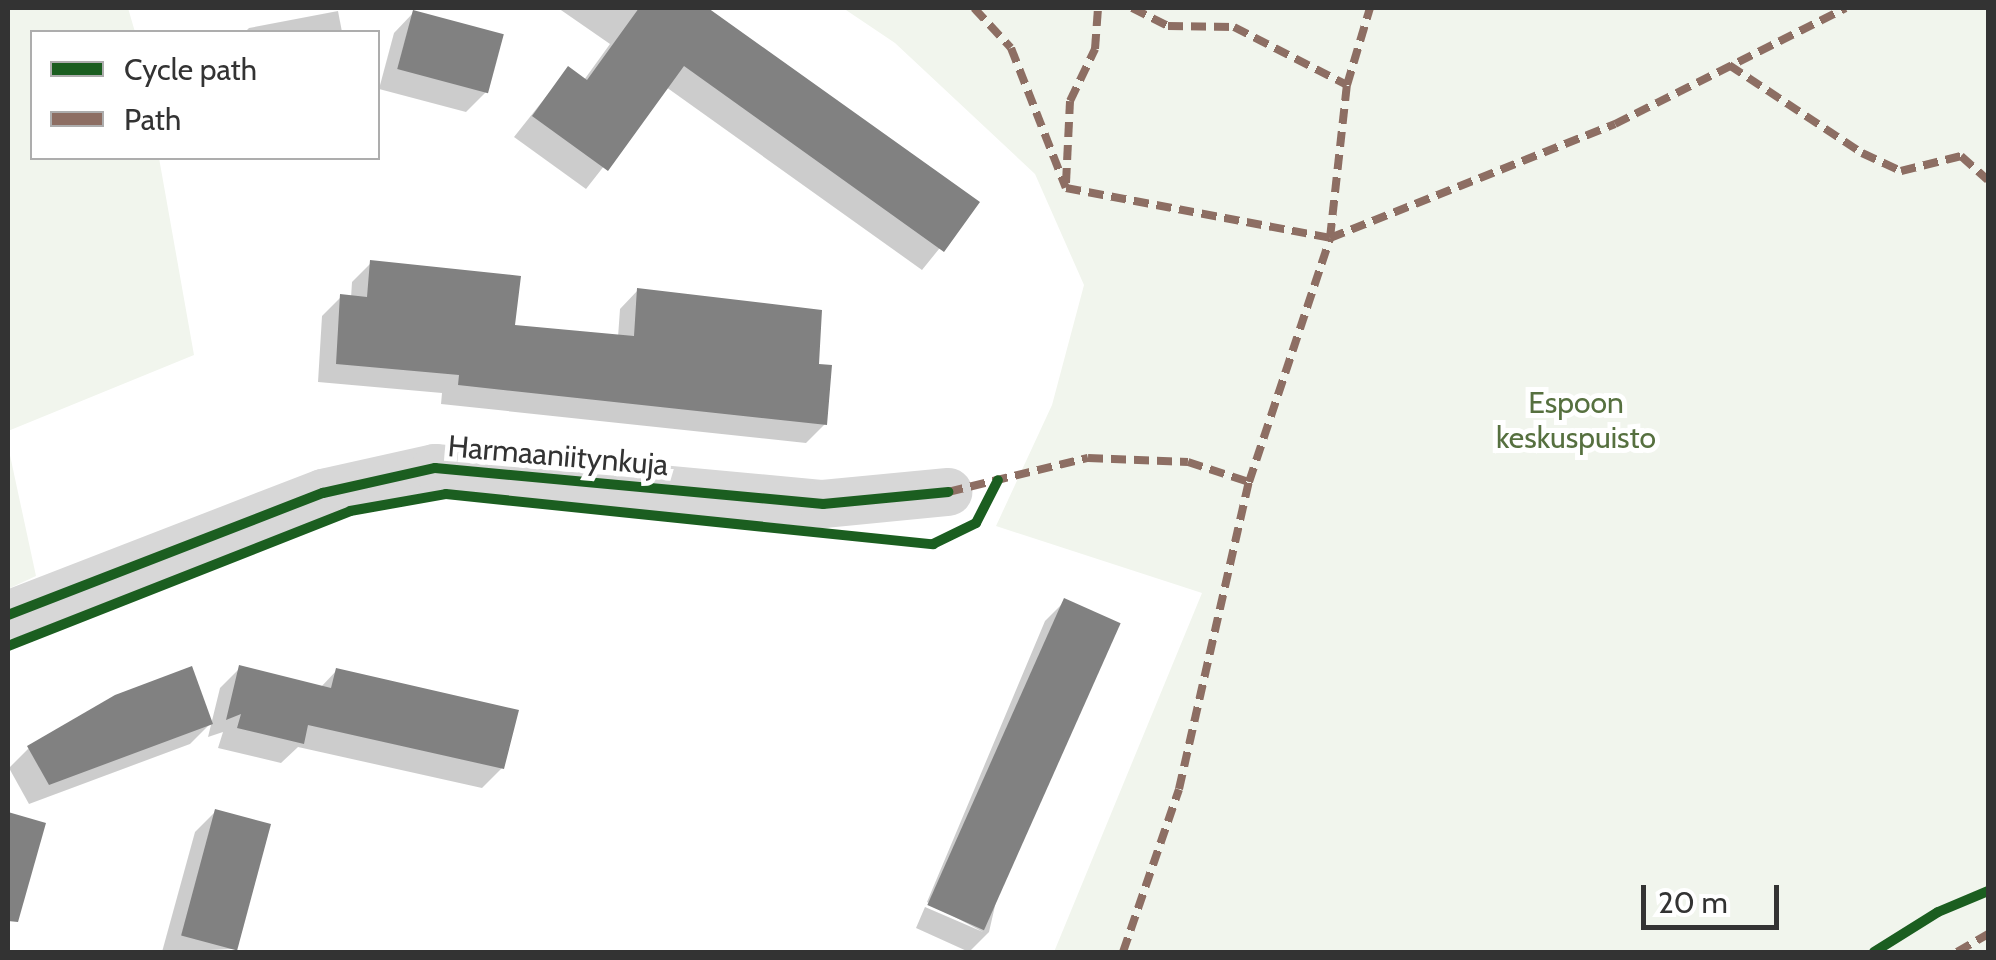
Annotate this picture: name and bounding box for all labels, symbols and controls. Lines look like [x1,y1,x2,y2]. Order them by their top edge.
legend [30,30,380,160]
text: Cycle path [124,51,257,88]
text: Path [124,101,181,138]
park label: Espoon keskuspuisto [1496,385,1656,456]
street label: Harmaaniitynkuja [446,428,670,484]
scale bar [1646,865,1784,927]
text: 20 m [1658,884,1728,921]

